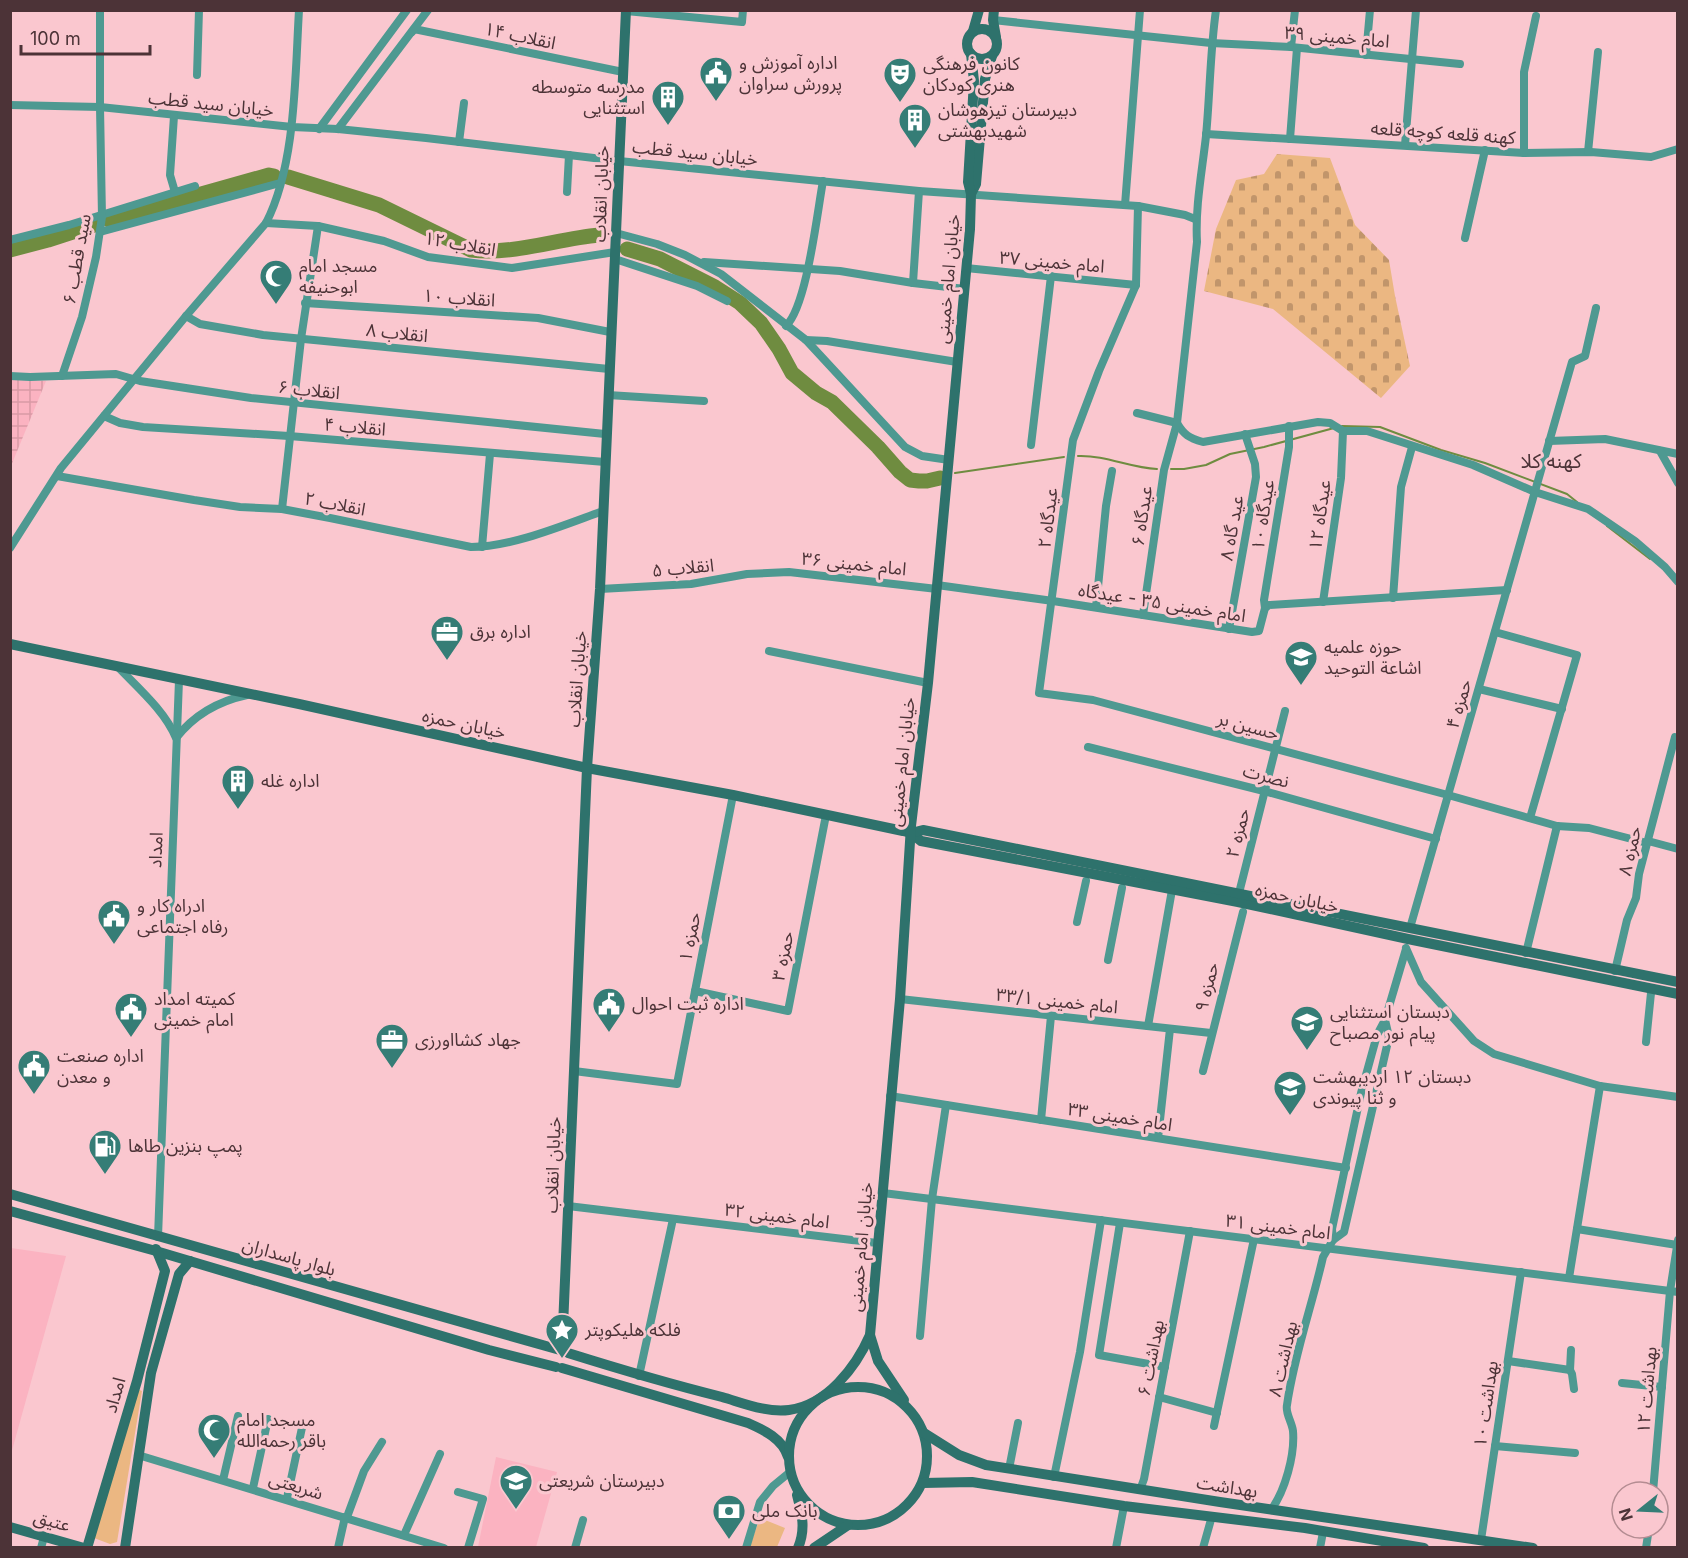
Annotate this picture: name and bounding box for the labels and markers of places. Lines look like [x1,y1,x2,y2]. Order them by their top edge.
place label: اداره آموزش و پرورش سراوان [739,52,842,95]
place label: کانون فرهنگی هنری کودکان [923,53,1020,96]
public building icon: اداره آموزش و پرورش سراوان [698,55,734,102]
theatre icon: کانون فرهنگی هنری کودکان [882,56,918,103]
place label: مدرسه متوسطه استثنایی [532,76,645,119]
building icon: مدرسه متوسطه استثنایی [650,79,686,126]
place label: دبیرستان تیزهوشان شهیدبهشتی [938,99,1077,142]
building icon: دبیرستان تیزهوشان شهیدبهشتی [897,102,933,149]
place label: مسجد امام ابوحنیفه [299,255,378,298]
mosque icon: مسجد امام ابوحنیفه [258,258,294,305]
office icon: اداره برق [429,614,465,661]
place label: اداره برق [470,621,531,643]
place label: حوزه علمیه اشاعة التوحید [1324,636,1422,679]
school or university icon: حوزه علمیه اشاعة التوحید [1283,639,1319,686]
building icon: اداره غله [220,763,256,810]
place label: اداره غله [261,770,320,792]
place label: ادراه کار و رفاه اجتماعی [137,895,228,938]
public building icon: ادراه کار و رفاه اجتماعی [96,898,132,945]
public building icon: اداره ثبت احوال [591,986,627,1033]
place label: کمیته امداد امام خمینی [154,988,236,1034]
public building icon: کمیته امداد امام خمینی [113,991,149,1038]
place label: اداره ثبت احوال [632,993,744,1015]
place label: دبستان استثنایی پیام نور مصباح [1330,1001,1450,1047]
school or university icon: دبستان استثنایی پیام نور مصباح [1289,1004,1325,1051]
office icon: جهاد کشااورزی [374,1022,410,1069]
place label: جهاد کشااورزی [415,1029,521,1051]
place label: اداره صنعت و معدن [57,1045,144,1088]
public building icon: اداره صنعت و معدن [16,1048,52,1095]
place label: دبستان ۱۲ اردیبهشت و ثنا پیوندی [1313,1066,1471,1109]
school or university icon: دبستان ۱۲ اردیبهشت و ثنا پیوندی [1272,1069,1308,1116]
fuel station icon: پمپ بنزین طاها [87,1128,123,1175]
place label: پمپ بنزین طاها [128,1135,243,1158]
place icon: فلکه هلیکوپتر [544,1312,580,1359]
place label: فلکه هلیکوپتر [584,1319,681,1341]
place label: مسجد امام باقر رحمه‌الله [237,1409,326,1452]
mosque icon: مسجد امام باقر رحمه‌الله [196,1412,232,1459]
school or university icon: دبیرستان شریعتی [498,1463,534,1510]
place label: دبیرستان شریعتی [539,1470,665,1492]
bank icon: بانک ملی [711,1493,747,1540]
place label: بانک ملی [752,1500,818,1522]

